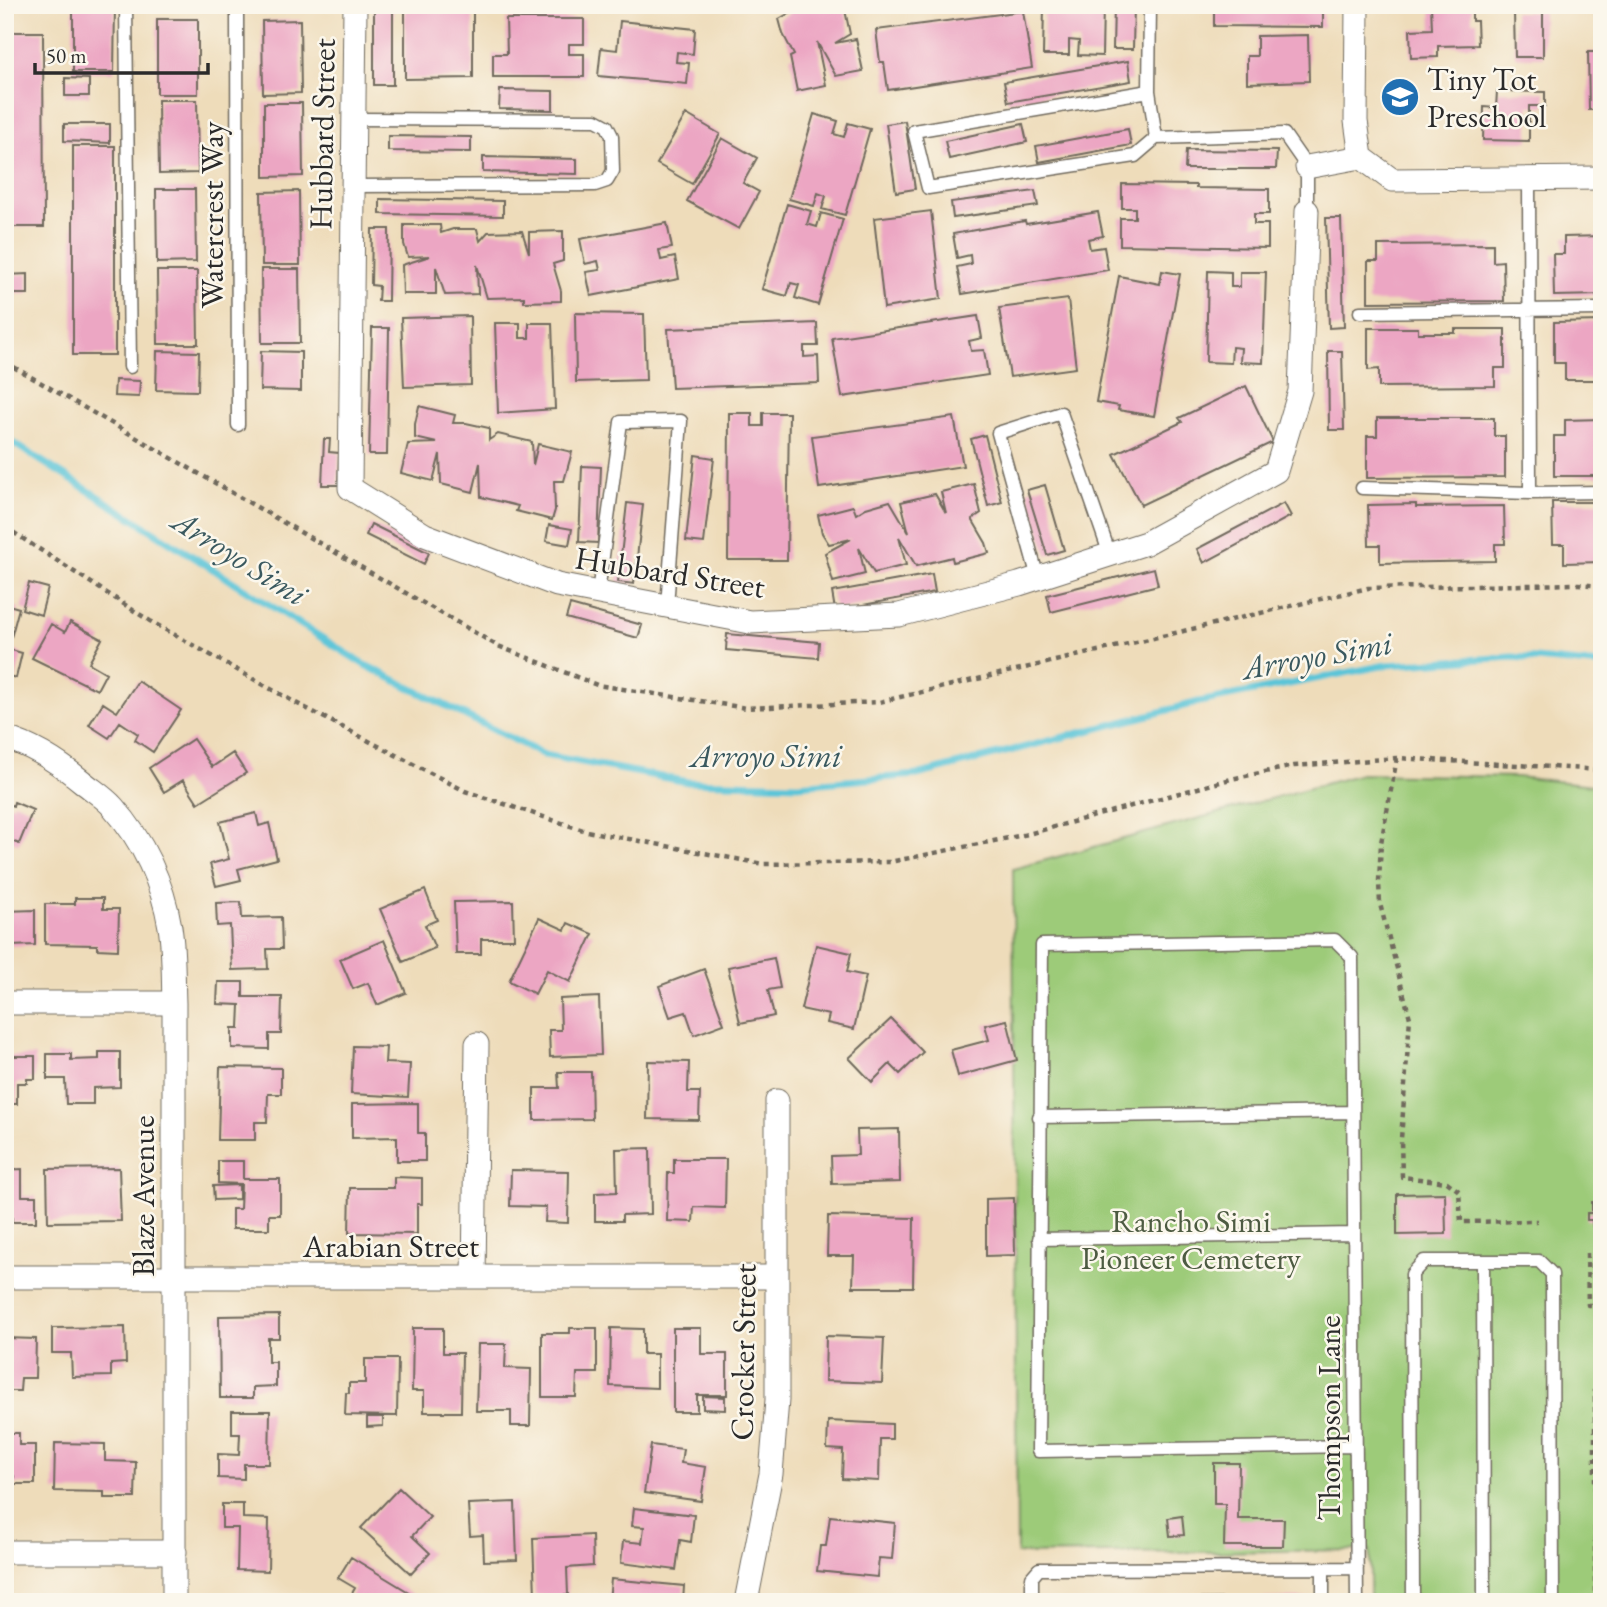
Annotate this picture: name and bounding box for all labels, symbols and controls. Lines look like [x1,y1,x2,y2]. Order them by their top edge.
scale bar [35,32,208,76]
street label: Hubbard Street [299,38,345,230]
text: 50 m [46,42,87,69]
place label: Tiny Tot Preschool [1427,58,1547,137]
school or university icon: Tiny Tot Preschool [1379,76,1421,118]
street label: Watercrest Way [191,120,233,309]
water label: Arroyo Simi [162,497,317,616]
street label: Hubbard Street [572,536,768,608]
water label: Arroyo Simi [1236,620,1397,690]
water label: Arroyo Simi [687,734,843,777]
street label: Blaze Avenue [122,1115,164,1277]
park label: Rancho Simi Pioneer Cemetery [1081,1200,1302,1279]
street label: Arabian Street [302,1225,479,1267]
street label: Crocker Street [720,1263,766,1441]
street label: Thompson Lane [1308,1315,1350,1521]

